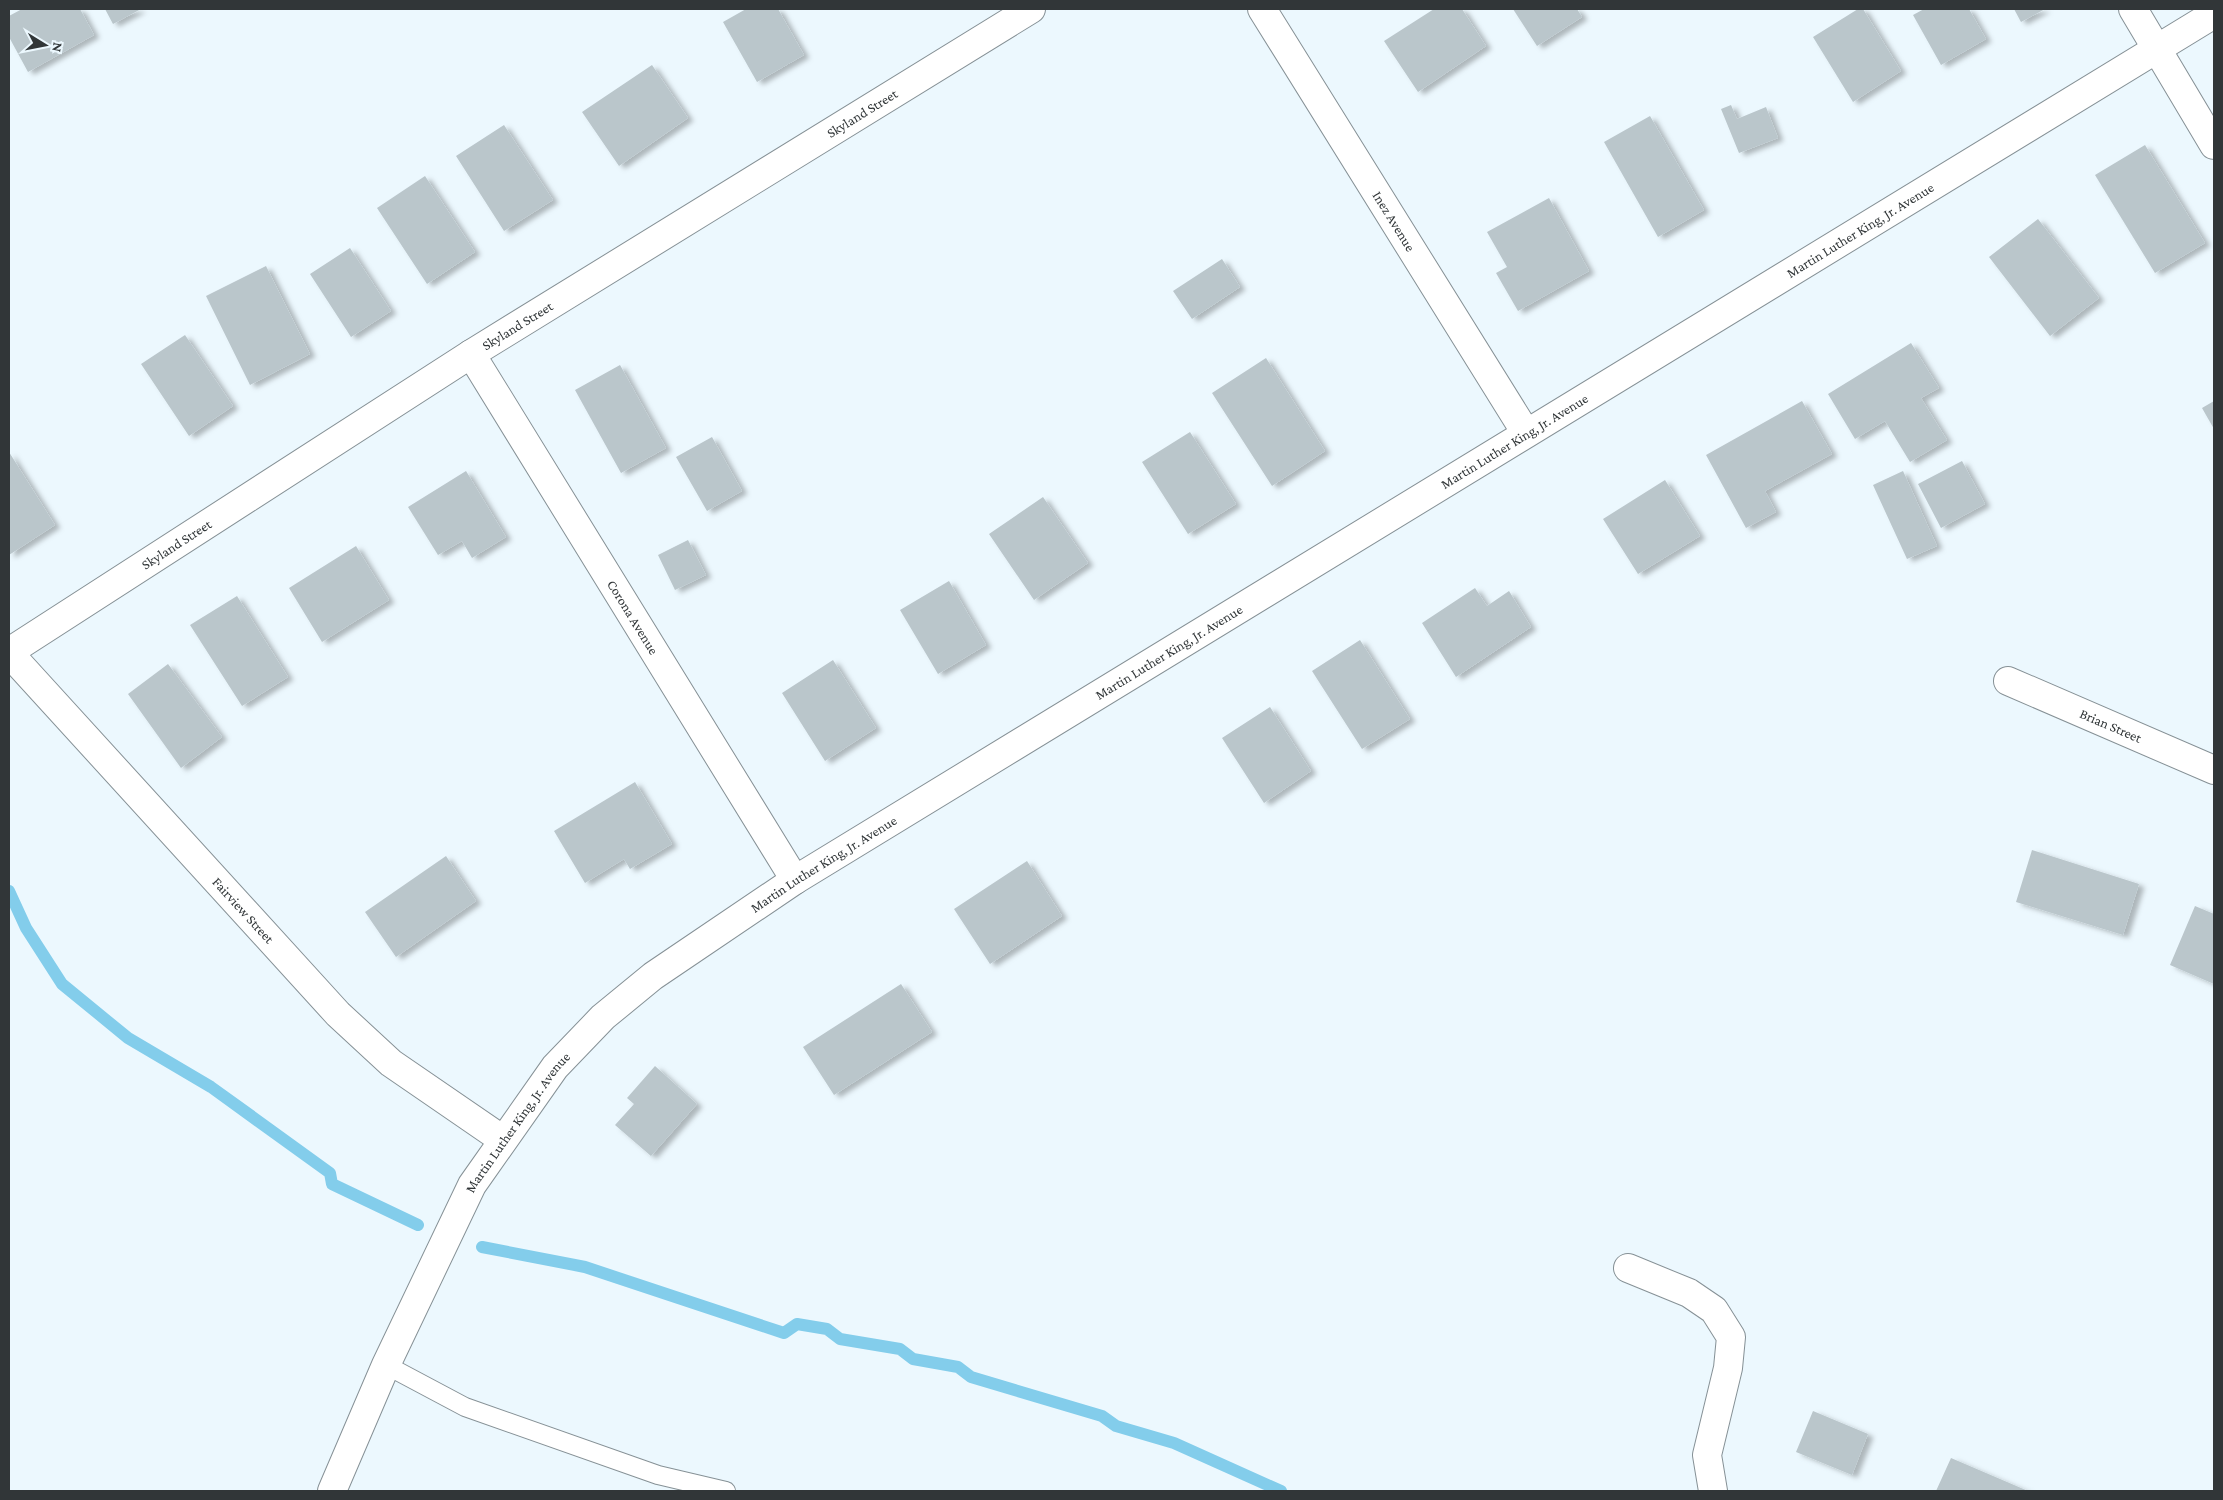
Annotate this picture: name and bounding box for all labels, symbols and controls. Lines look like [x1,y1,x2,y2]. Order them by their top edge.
north arrow [20,20,70,70]
text: N [49,41,67,54]
street label: Skyland Street [824,85,901,141]
street label: Martin Luther King, Jr. Avenue [1784,179,1937,281]
street label: Inez Avenue [1369,188,1419,254]
street label: Skyland Street [479,298,556,353]
street label: Martin Luther King, Jr. Avenue [1438,390,1591,492]
street label: Skyland Street [138,516,214,573]
street label: Corona Avenue [604,577,662,657]
street label: Martin Luther King, Jr. Avenue [1092,601,1245,703]
street label: Brian Street [2077,705,2145,746]
street label: Martin Luther King, Jr. Avenue [747,812,900,916]
street label: Fairview Street [209,874,278,947]
street label: Martin Luther King, Jr. Avenue [462,1049,573,1195]

